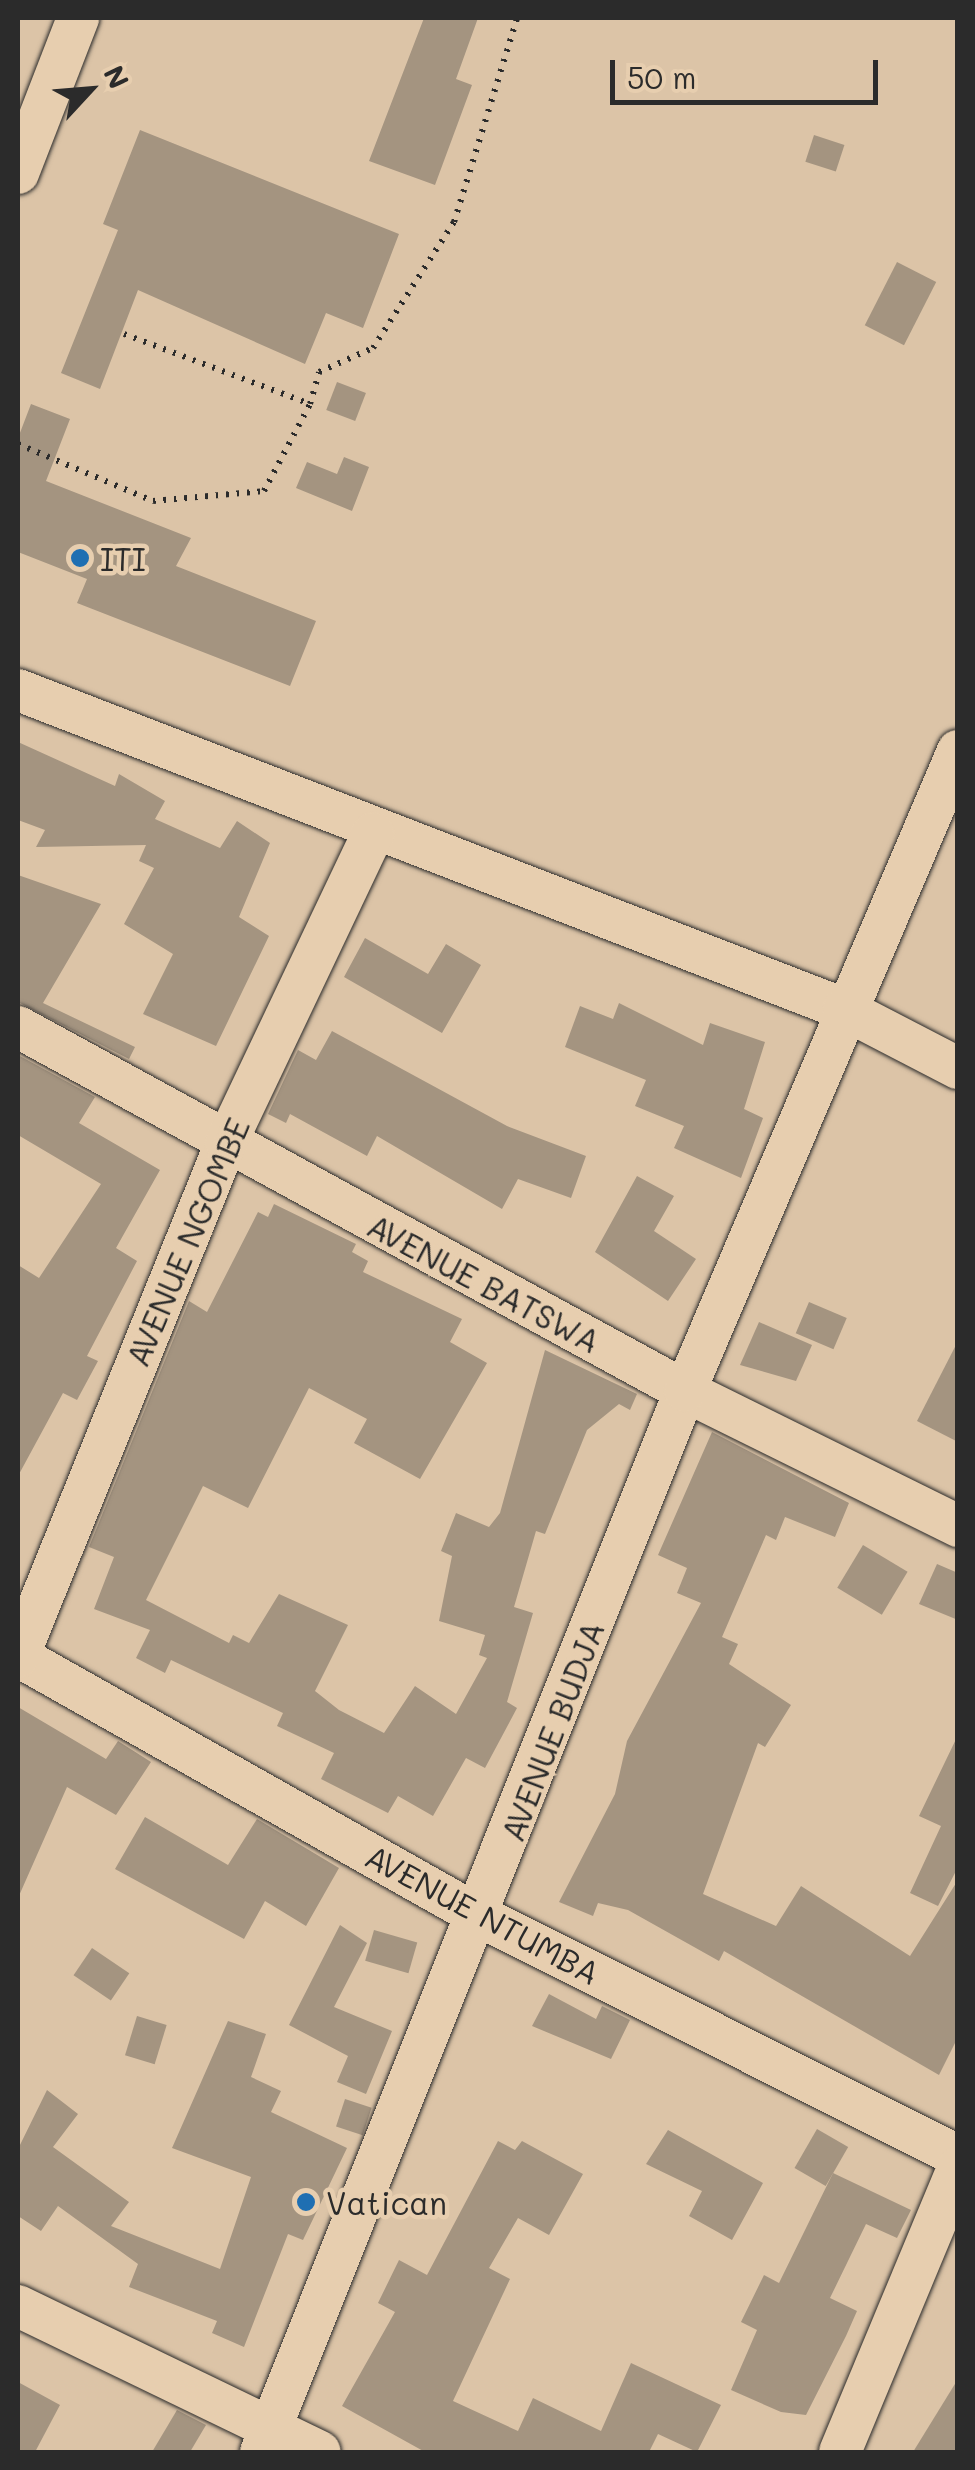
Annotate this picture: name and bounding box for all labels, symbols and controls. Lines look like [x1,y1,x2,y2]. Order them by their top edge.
north arrow [40,40,140,140]
scale bar [615,40,882,102]
text: 50 m [627,57,697,97]
text: N [96,59,138,94]
place label: ITI [100,539,146,577]
marker: ITI [69,547,91,569]
street label: AVENUE NGOMBE [117,1112,257,1372]
street label: AVENUE BATSWA [361,1206,607,1360]
street label: AVENUE BUDJA [492,1615,612,1847]
street label: AVENUE NTUMBA [359,1836,607,1992]
place label: Vatican [326,2183,447,2221]
marker: Vatican [295,2191,317,2213]

